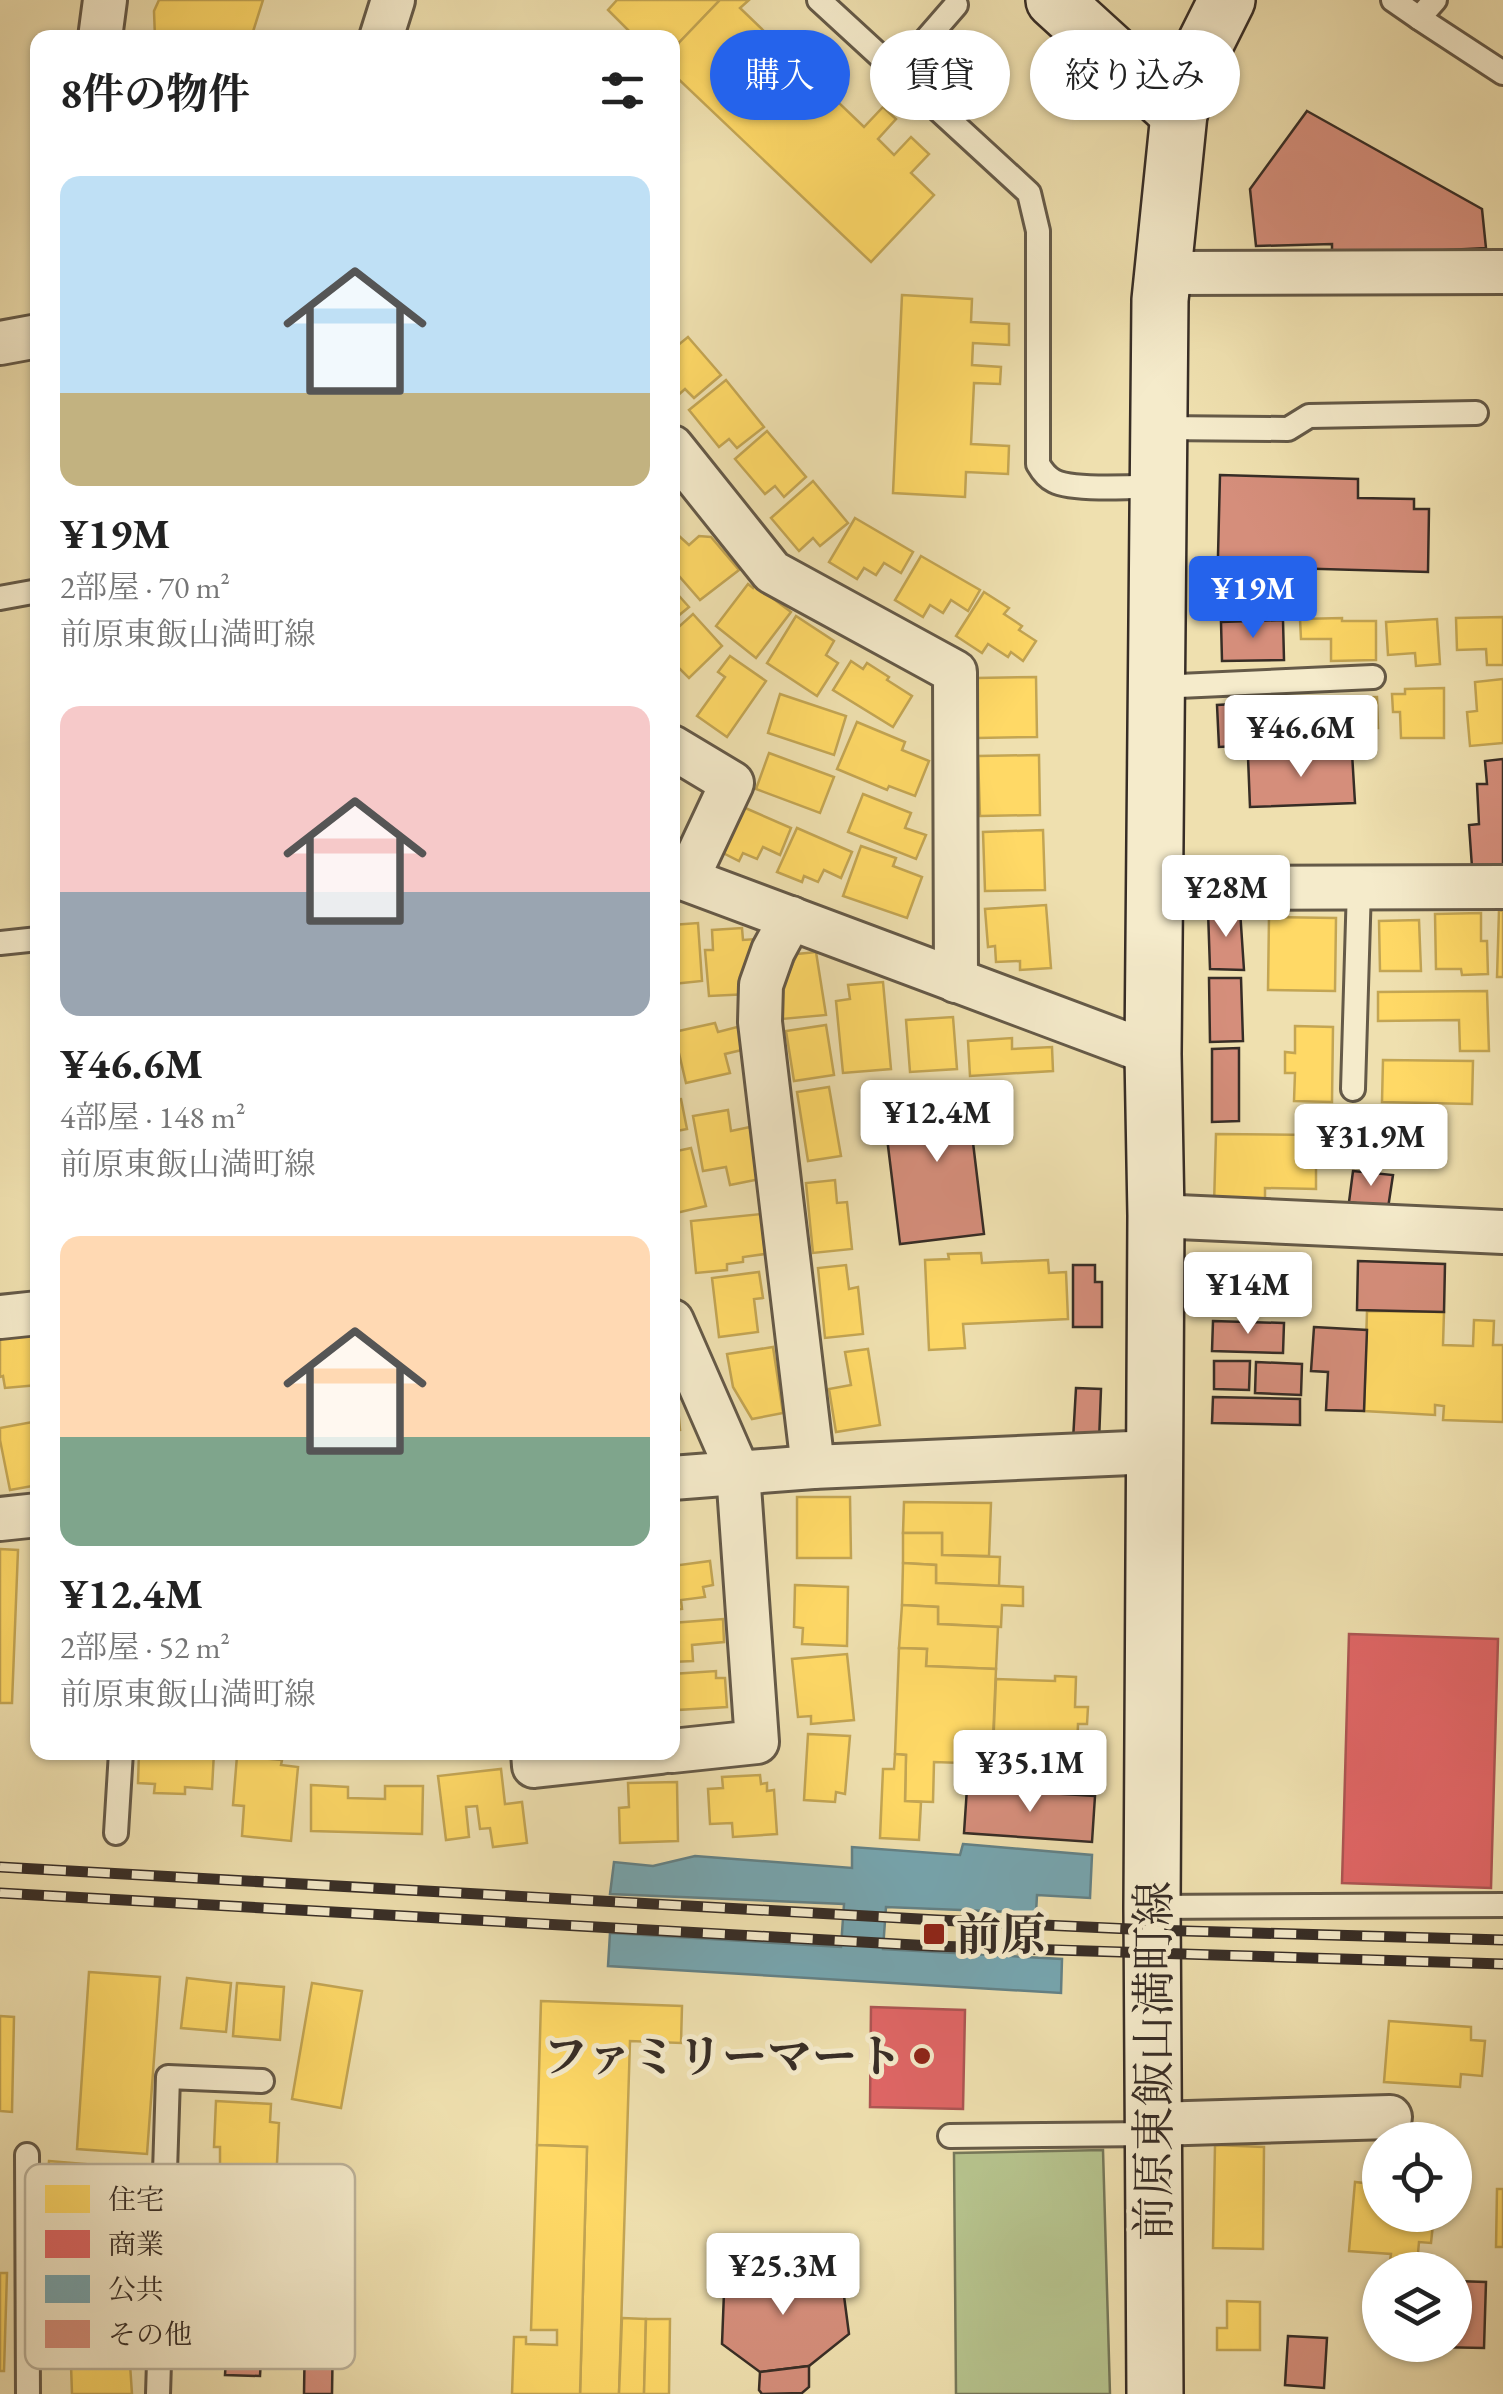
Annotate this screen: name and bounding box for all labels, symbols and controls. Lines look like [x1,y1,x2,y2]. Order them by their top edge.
chip: 購入 [710,30,850,120]
chip: 賃貸 [870,30,1010,120]
chip: 絞り込み [1030,30,1240,120]
icon: filters [595,63,650,118]
text: 8件の物件 [60,66,250,121]
icon: home [265,241,445,421]
text: ¥19M [60,506,170,561]
pin: ¥19M [1194,556,1312,641]
text: 2部屋 · 70 m² [60,566,230,608]
text: ¥19M [1211,567,1295,609]
text: 前原東飯山満町線 [60,613,316,655]
pin: ¥46.6M [1220,695,1382,780]
text: ¥46.6M [1247,706,1355,748]
icon: home [265,771,445,951]
pin: ¥28M [1167,855,1285,940]
text: ¥28M [1184,866,1268,908]
text: ¥46.6M [60,1036,203,1091]
pin: ¥12.4M [856,1080,1018,1165]
text: ¥12.4M [883,1091,991,1133]
text: 4部屋 · 148 m² [60,1096,246,1138]
pin: ¥31.9M [1290,1104,1452,1189]
text: ¥31.9M [1317,1115,1425,1157]
text: 前原東飯山満町線 [60,1143,316,1185]
pin: ¥14M [1189,1252,1307,1337]
text: ¥14M [1206,1263,1290,1305]
icon: home [265,1301,445,1481]
text: ¥12.4M [60,1566,203,1621]
text: 2部屋 · 52 m² [60,1626,230,1668]
text: 前原東飯山満町線 [60,1673,316,1715]
pin: ¥35.1M [949,1730,1111,1815]
text: ¥35.1M [976,1741,1084,1783]
street label: 前原東飯山満町線 [1124,1881,1182,2241]
place label: 前原 [956,1905,1046,1963]
marker: 前原 [921,1921,947,1947]
place label: ファミリーマート [543,2027,902,2085]
marker: ファミリーマート [911,2045,933,2067]
map controls [1362,2122,1472,2362]
button: locate [1362,2122,1472,2232]
legend [25,2164,355,2369]
text: 住宅 [108,2181,164,2217]
text: 商業 [108,2226,164,2262]
pin: ¥25.3M [702,2233,864,2318]
text: ¥25.3M [729,2244,837,2286]
button: layers [1362,2252,1472,2362]
text: 公共 [108,2271,164,2307]
text: その他 [108,2316,192,2352]

